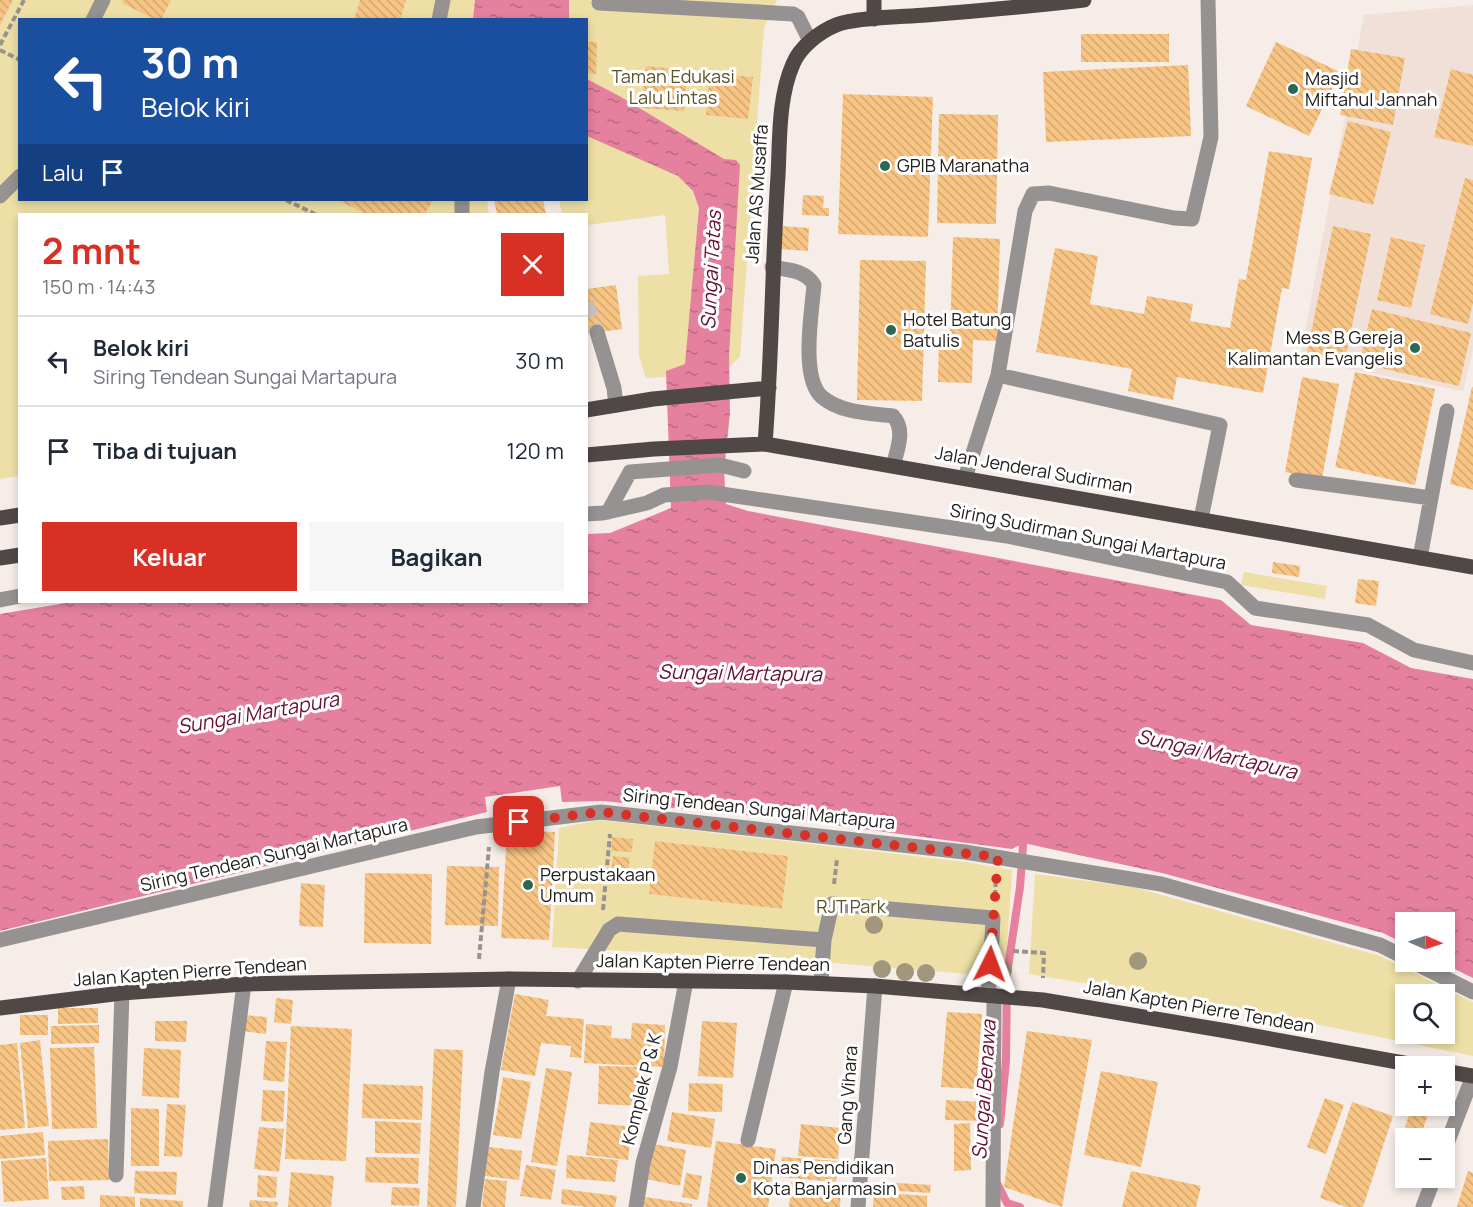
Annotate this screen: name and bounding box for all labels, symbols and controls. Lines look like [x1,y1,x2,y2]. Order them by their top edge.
text: 30 m [141,33,239,91]
icon: left [42,42,120,120]
park label: Taman Edukasi Lalu Lintas [611,64,735,109]
place label: Masjid Miftahul Jannah [1305,66,1438,111]
marker: Masjid Miftahul Jannah [1286,82,1300,96]
text: Belok kiri [141,88,250,125]
street label: Jalan AS Musaffa [739,124,773,264]
place label: GPIB Maranatha [897,153,1029,177]
icon: arrive [96,156,129,189]
text: Lalu [42,158,84,188]
marker: GPIB Maranatha [878,159,892,173]
water label: Sungai Tatas [694,208,727,330]
text: 2 mnt [42,226,141,275]
button: close [501,233,564,296]
text: 150 m · 14:43 [42,273,155,300]
place label: Hotel Batung Batulis [903,307,1011,352]
marker: Hotel Batung Batulis [884,323,898,337]
place label: Mess B Gereja Kalimantan Evangelis [1228,325,1403,370]
text: Belok kiri [93,333,189,363]
marker: Mess B Gereja Kalimantan Evangelis [1408,341,1422,355]
icon: left [42,345,75,378]
text: 30 m [515,346,564,376]
text: Siring Tendean Sungai Martapura [93,363,397,390]
icon: arrive [42,435,75,468]
text: Tiba di tujuan [93,436,237,466]
text: 120 m [506,436,564,466]
street label: Jalan Jenderal Sudirman [933,440,1135,498]
street label: Siring Sudirman Sungai Martapura [948,497,1228,575]
button: Keluar [42,522,297,591]
button: Bagikan [309,522,564,591]
water label: Sungai Martapura [658,658,823,687]
water label: Sungai Martapura [175,685,342,740]
water label: Sungai Martapura [1134,722,1301,785]
street label: Siring Tendean Sungai Martapura [622,782,896,834]
pin [493,796,544,847]
icon: arrive [502,805,535,838]
street label: Siring Tendean Sungai Martapura [138,812,410,896]
place label: Perpustakaan Umum [540,862,655,907]
marker: Perpustakaan Umum [521,878,535,892]
park label: RJT Park [816,894,887,918]
north arrow [1395,912,1455,972]
map controls [1395,912,1455,1188]
position arrow [958,932,1022,996]
street label: Jalan Kapten Pierre Tendean [596,948,830,976]
street label: Jalan Kapten Pierre Tendean [72,951,307,991]
street label: Jalan Kapten Pierre Tendean [1082,974,1316,1038]
button: search [1395,984,1455,1044]
water label: Sungai Benawa [965,1018,1002,1161]
street label: Komplek P & K [616,1030,667,1147]
street label: Gang Vihara [832,1045,862,1145]
button: + [1395,1056,1455,1116]
button: − [1395,1128,1455,1188]
place label: Dinas Pendidikan Kota Banjarmasin [753,1155,897,1200]
marker: Dinas Pendidikan Kota Banjarmasin [734,1171,748,1185]

